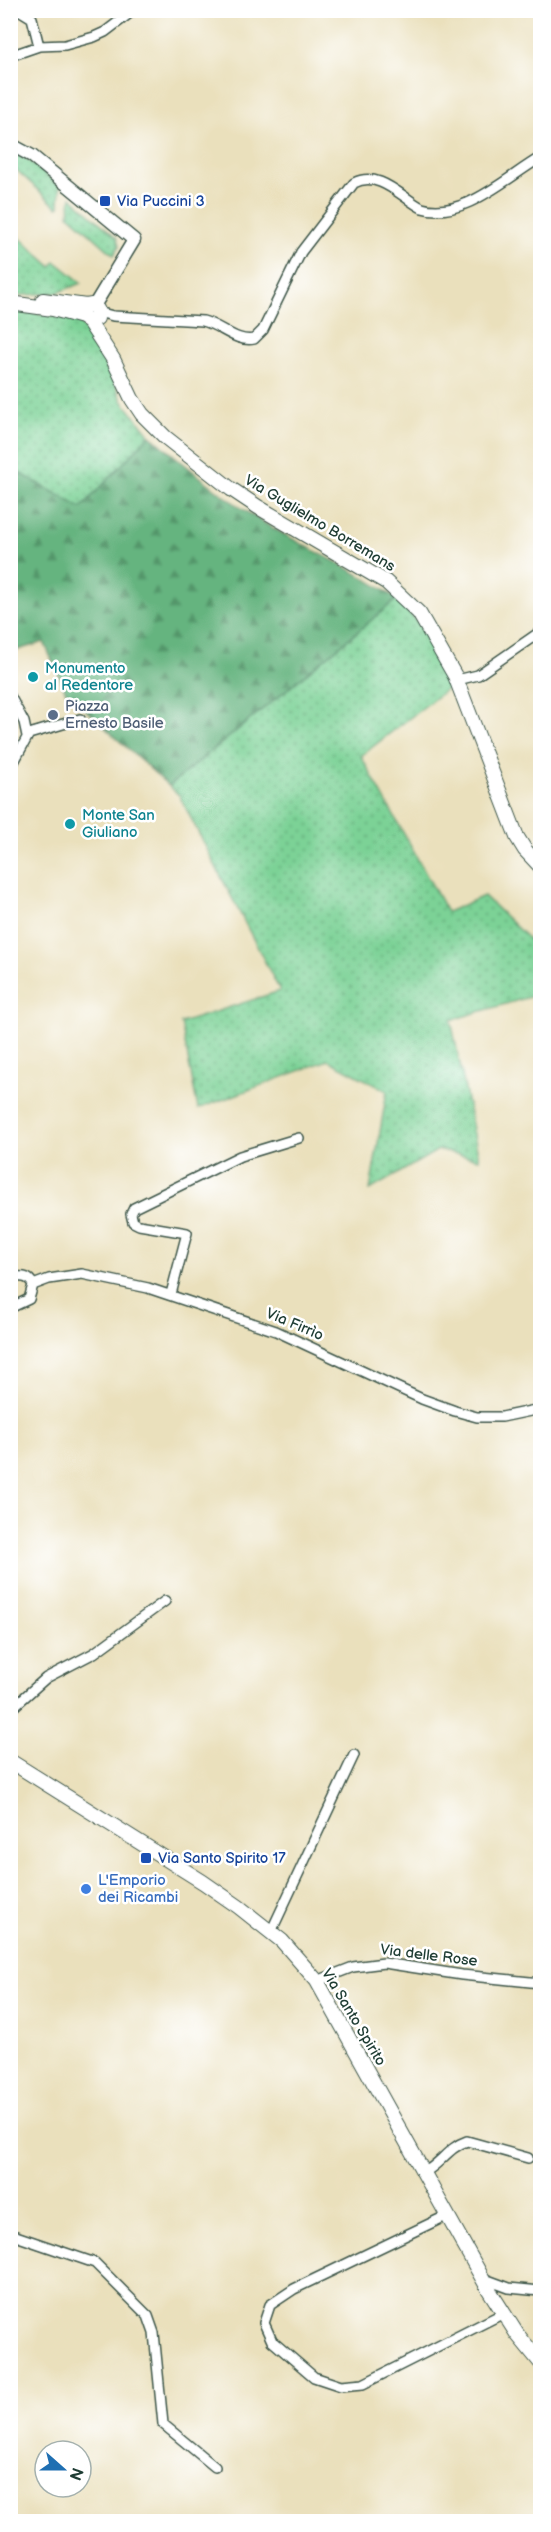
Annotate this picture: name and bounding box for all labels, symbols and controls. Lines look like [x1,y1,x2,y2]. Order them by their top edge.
place label: Via Puccini 3 [117,192,205,211]
marker: Via Puccini 3 [98,194,112,208]
street label: Via Guglielmo Borremans [241,471,399,576]
place label: Monumento al Redentore [45,659,133,695]
marker: Monumento al Redentore [26,670,40,684]
place label: Piazza Ernesto Basile [65,697,164,733]
marker: Piazza Ernesto Basile [46,708,60,722]
place label: Monte San Giuliano [82,806,155,842]
marker: Monte San Giuliano [63,817,77,831]
street label: Via Firrìo [263,1304,326,1345]
place label: Via Santo Spirito 17 [158,1849,286,1868]
marker: Via Santo Spirito 17 [139,1851,153,1865]
place label: L'Emporio dei Ricambi [98,1871,178,1907]
marker: L'Emporio dei Ricambi [79,1882,93,1896]
street label: Via delle Rose [379,1940,479,1971]
street label: Via Santo Spirito [317,1965,390,2069]
north arrow [33,2439,93,2499]
text: N [65,2465,87,2483]

